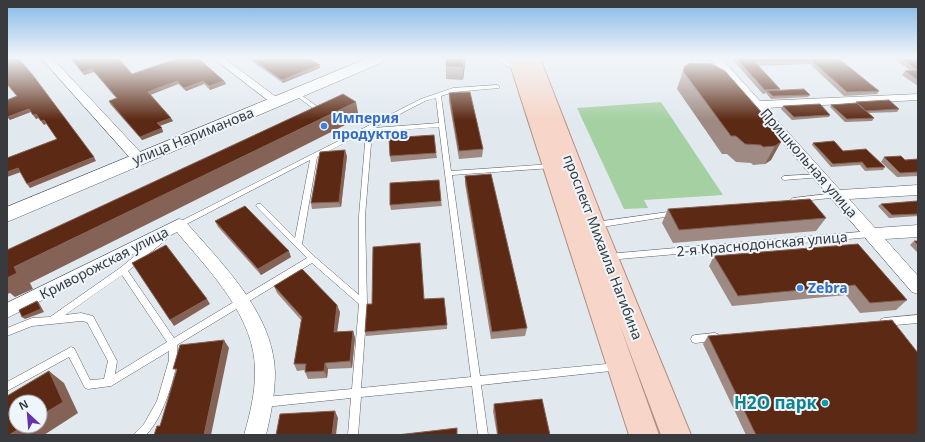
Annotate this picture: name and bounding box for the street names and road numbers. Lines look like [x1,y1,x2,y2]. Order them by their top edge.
street label: улица Нариманова [129,102,257,169]
street label: Пришкольная улица [757,104,862,221]
street label: проспект Михаила Нагибина [559,152,648,342]
street label: Криворожская улица [36,222,171,303]
street label: 2-я Краснодонская улица [676,227,848,260]

